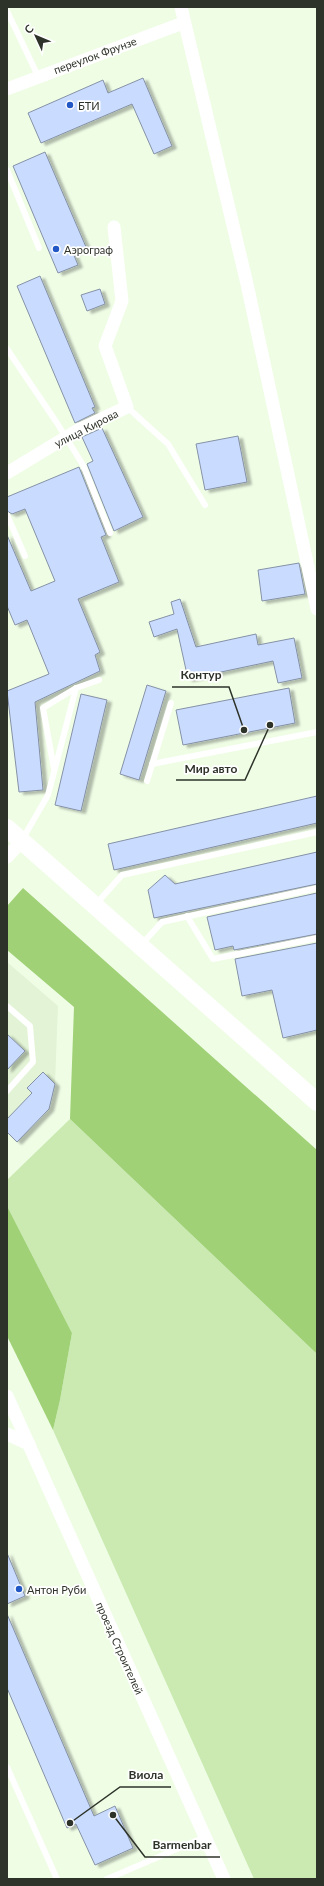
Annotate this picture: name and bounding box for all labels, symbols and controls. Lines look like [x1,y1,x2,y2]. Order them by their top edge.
north arrow [16,16,56,56]
text: С [21,21,36,36]
street label: переулок Фрунзе [52,34,138,76]
place label: БТИ [78,99,100,112]
marker: БТИ [65,100,75,110]
place label: Аэрограф [64,243,113,256]
marker: Аэрограф [51,244,61,254]
street label: улица Кирова [52,406,120,450]
callout: Контур [172,663,229,687]
text: Контур [181,667,222,682]
callout: Мир авто [176,756,245,780]
text: Мир авто [185,761,238,776]
place label: Антон Руби [27,1583,86,1596]
marker: Антон Руби [14,1584,24,1594]
street label: проезд Строителей [94,1600,146,1696]
callout: Виола [120,1763,171,1787]
text: Виола [129,1767,163,1782]
callout: Barmenbar [145,1833,220,1857]
text: Barmenbar [153,1837,212,1852]

